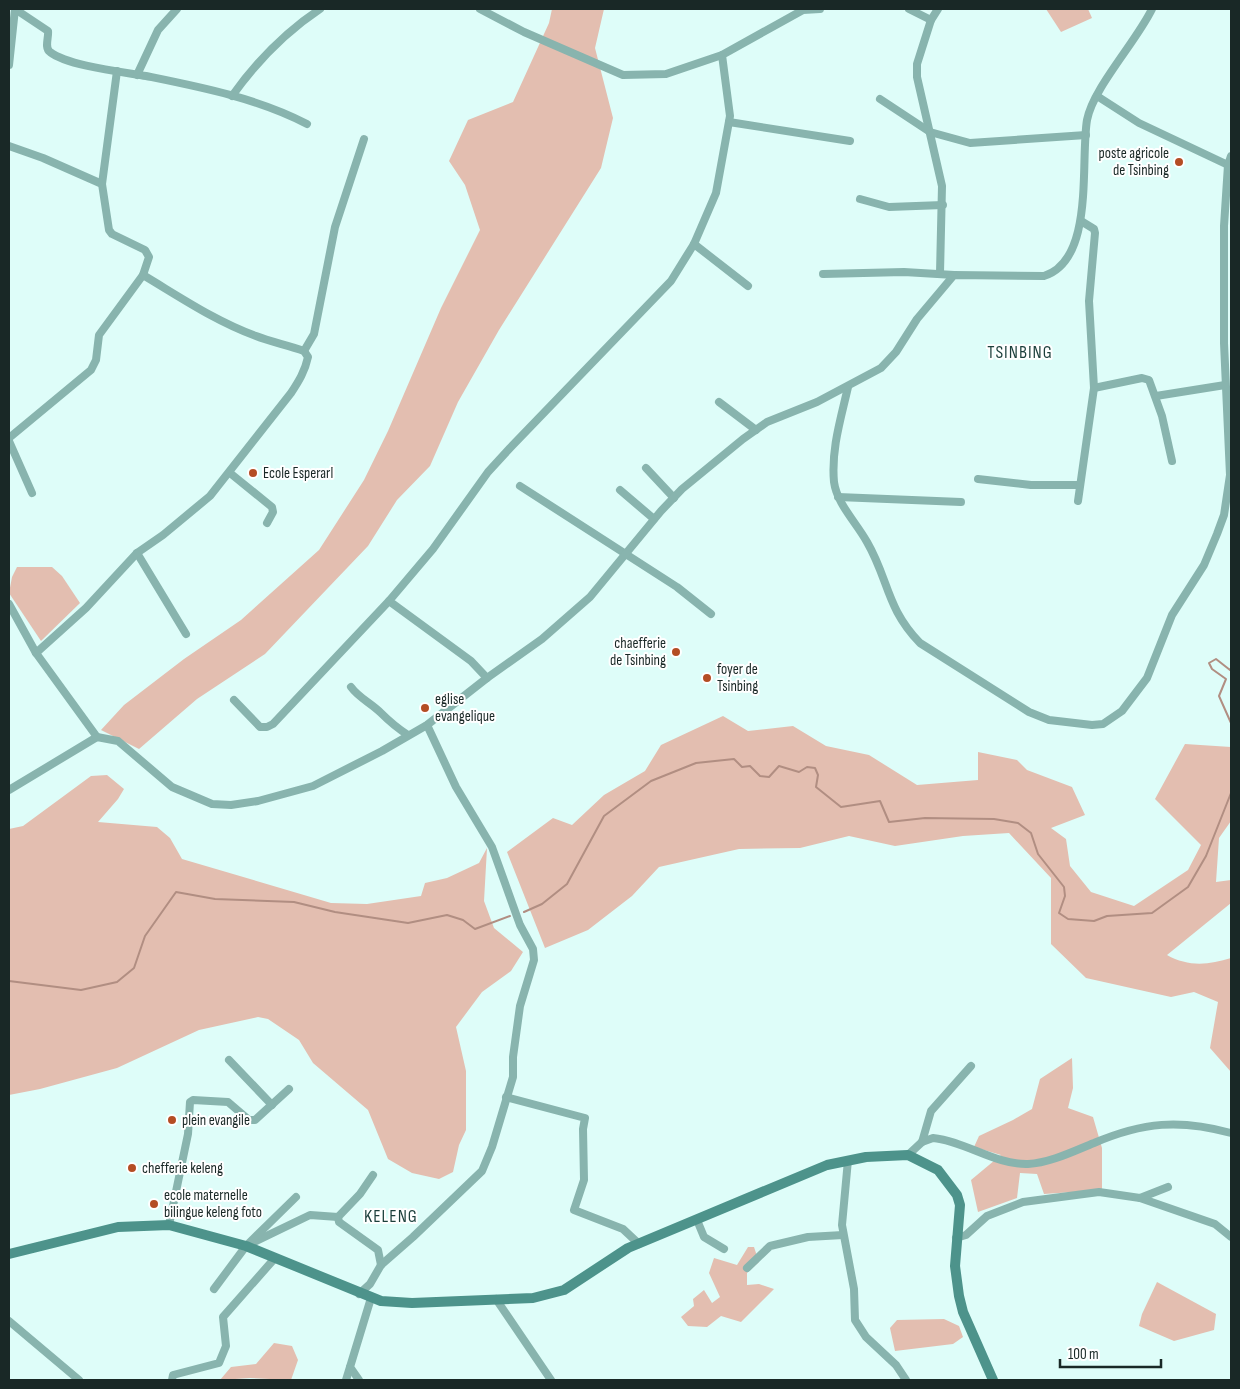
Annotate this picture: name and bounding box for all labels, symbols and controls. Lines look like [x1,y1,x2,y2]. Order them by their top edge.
place label: poste agricole de Tsinbing [1098,144,1169,180]
marker: poste agricole de Tsinbing [1173,156,1185,168]
district label: TSINBING [987,342,1053,363]
place label: Ecole Esperarl [263,464,333,483]
marker: Ecole Esperarl [247,467,259,479]
place label: chaefferie de Tsinbing [610,634,666,670]
marker: chaefferie de Tsinbing [670,646,682,658]
place label: foyer de Tsinbing [717,660,758,696]
marker: foyer de Tsinbing [701,672,713,684]
place label: eglise evangelique [435,690,495,726]
marker: eglise evangelique [419,702,431,714]
place label: plein evangile [182,1111,250,1130]
marker: plein evangile [166,1114,178,1126]
place label: chefferie keleng [142,1159,223,1178]
marker: chefferie keleng [126,1162,138,1174]
place label: ecole maternelle bilingue keleng foto [164,1186,262,1222]
marker: ecole maternelle bilingue keleng foto [148,1198,160,1210]
district label: KELENG [364,1206,418,1227]
scale bar [1060,1336,1161,1368]
text: 100 m [1068,1345,1099,1364]

